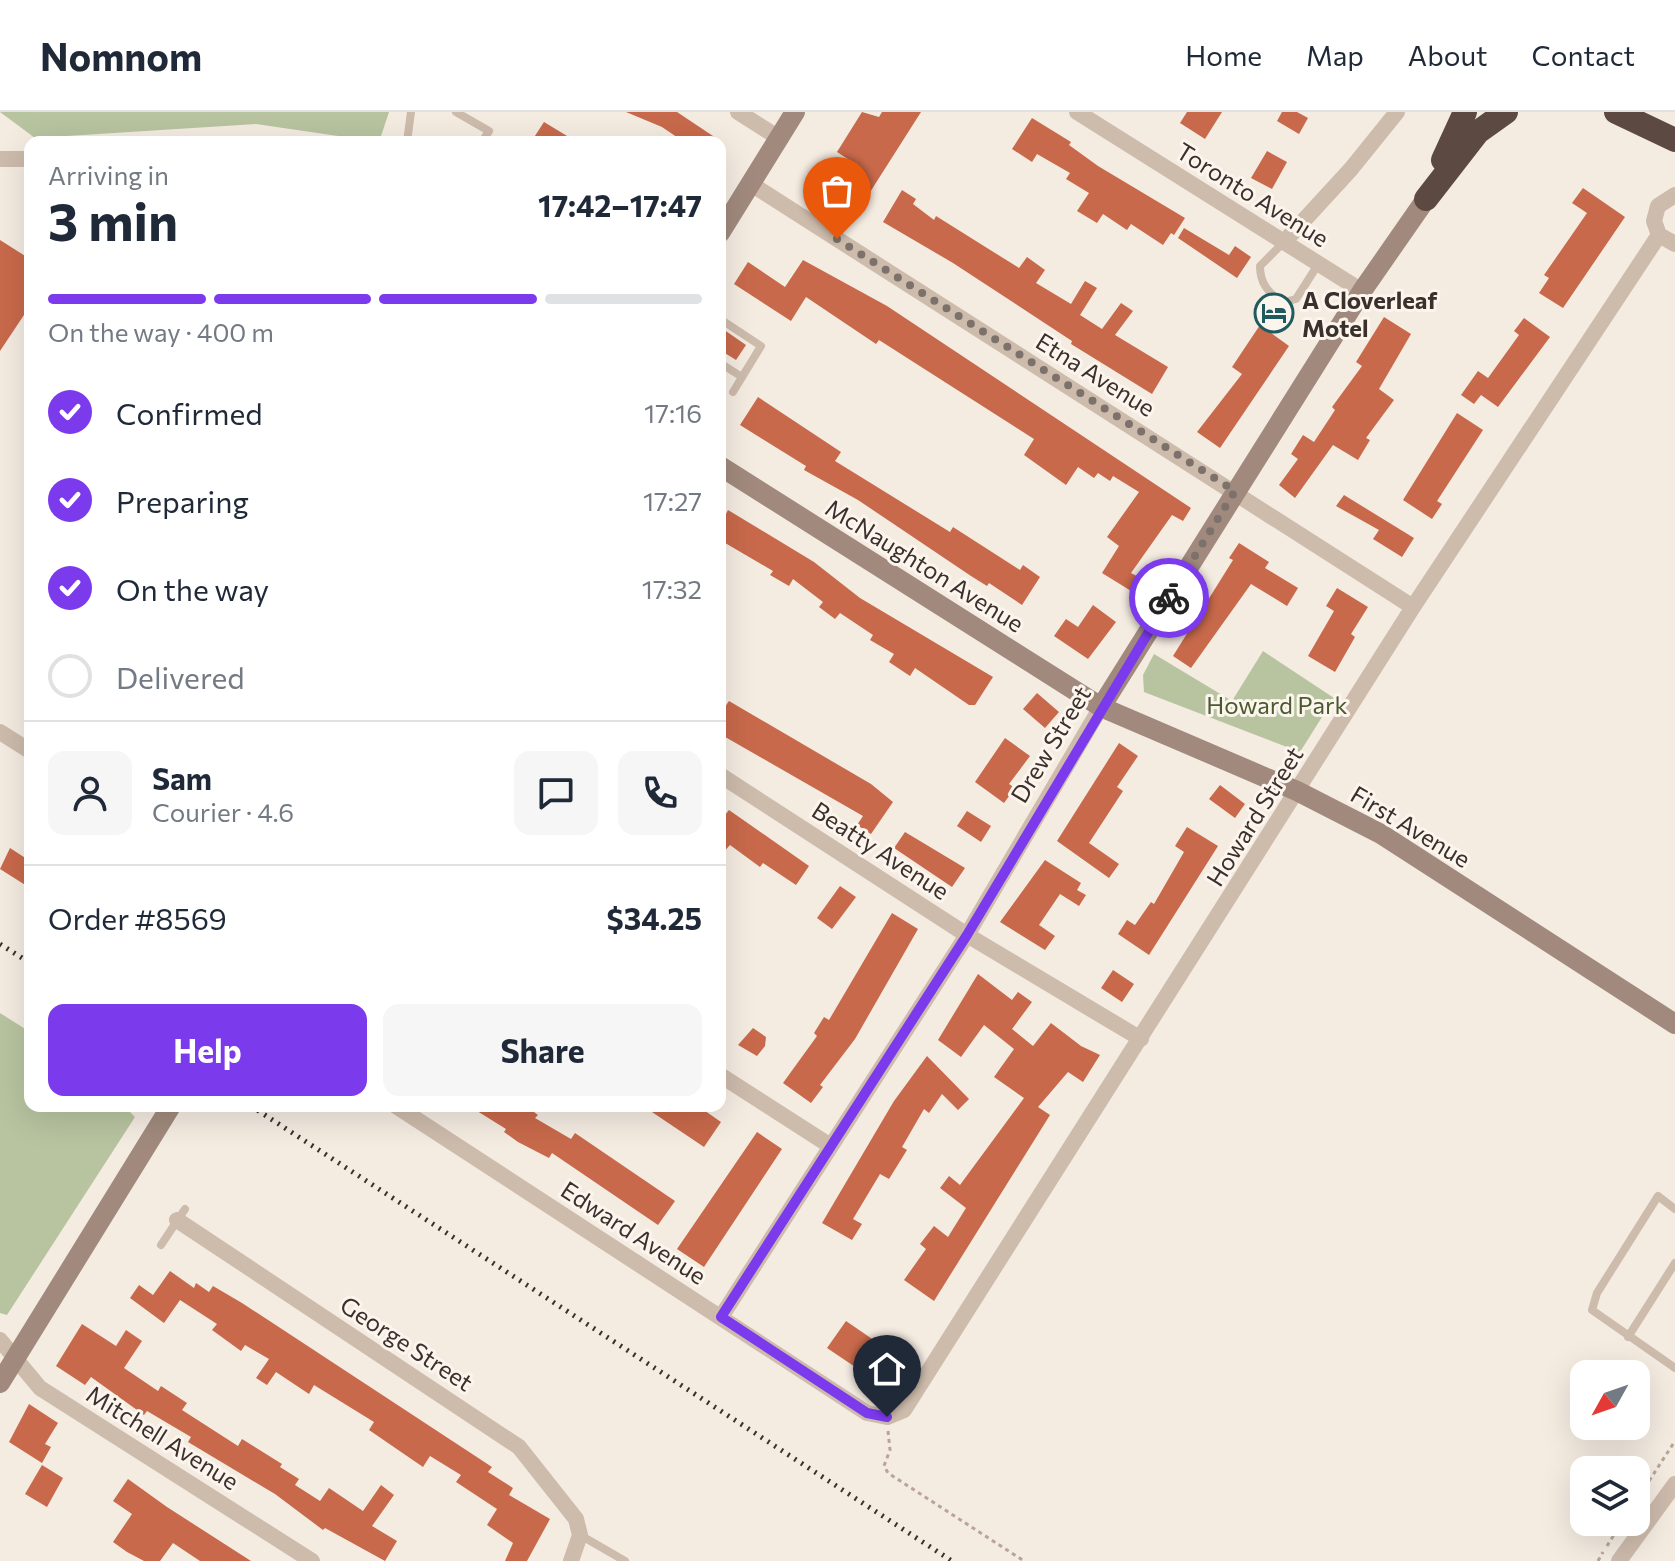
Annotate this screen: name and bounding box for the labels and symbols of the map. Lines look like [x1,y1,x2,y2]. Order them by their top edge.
street label: Toronto Avenue [1172,136,1334,252]
pin [803,157,871,239]
place label: A Cloverleaf Motel [1302,285,1437,342]
hotel icon: A Cloverleaf Motel [1253,292,1295,334]
street label: Etna Avenue [1031,326,1161,422]
street label: McNaughton Avenue [821,492,1029,638]
courier [1129,558,1209,638]
street label: Drew Street [1004,680,1096,808]
park label: Howard Park [1206,690,1348,719]
street label: Howard Street [1200,741,1308,891]
street label: First Avenue [1346,779,1476,873]
street label: Beatty Avenue [807,795,955,905]
street label: Edward Avenue [556,1174,712,1290]
street label: George Street [335,1289,479,1397]
pin [853,1335,921,1417]
north arrow [1570,1360,1650,1440]
street label: Mitchell Avenue [82,1379,244,1495]

